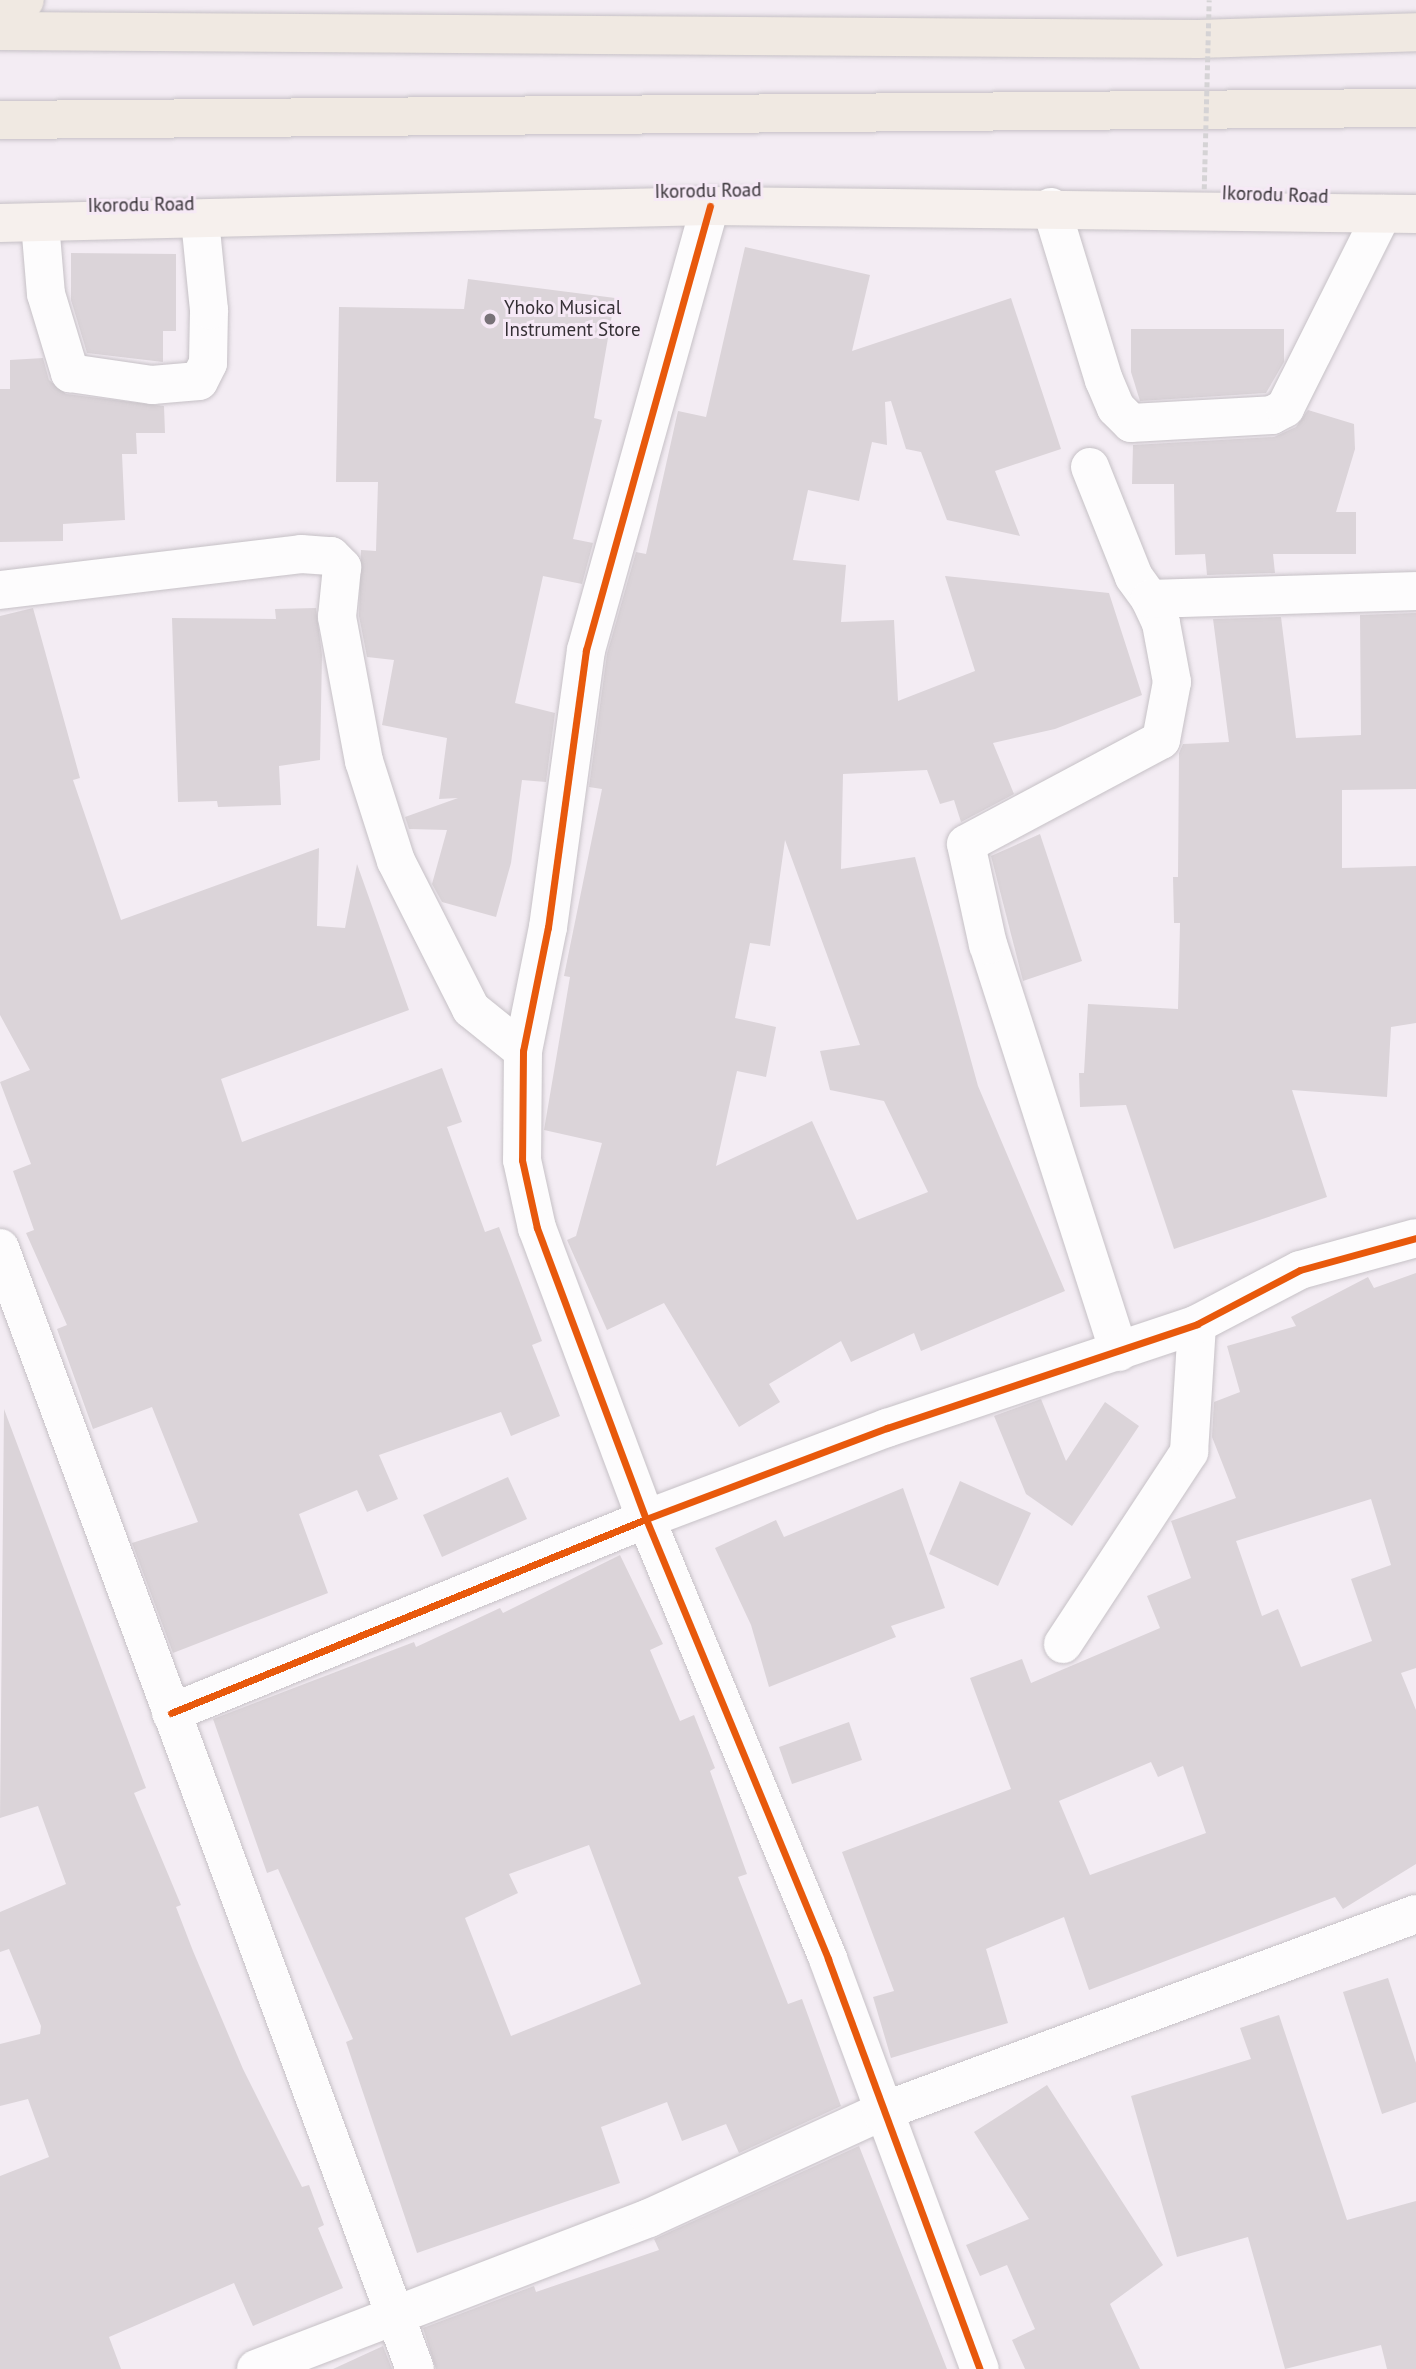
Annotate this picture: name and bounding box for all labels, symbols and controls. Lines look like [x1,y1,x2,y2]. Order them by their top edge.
street label: Ikorodu Road [654,179,762,203]
street label: Ikorodu Road [1221,182,1329,208]
street label: Ikorodu Road [87,193,195,217]
place label: Yhoko Musical Instrument Store [504,297,641,341]
marker: Yhoko Musical Instrument Store [482,311,498,327]

